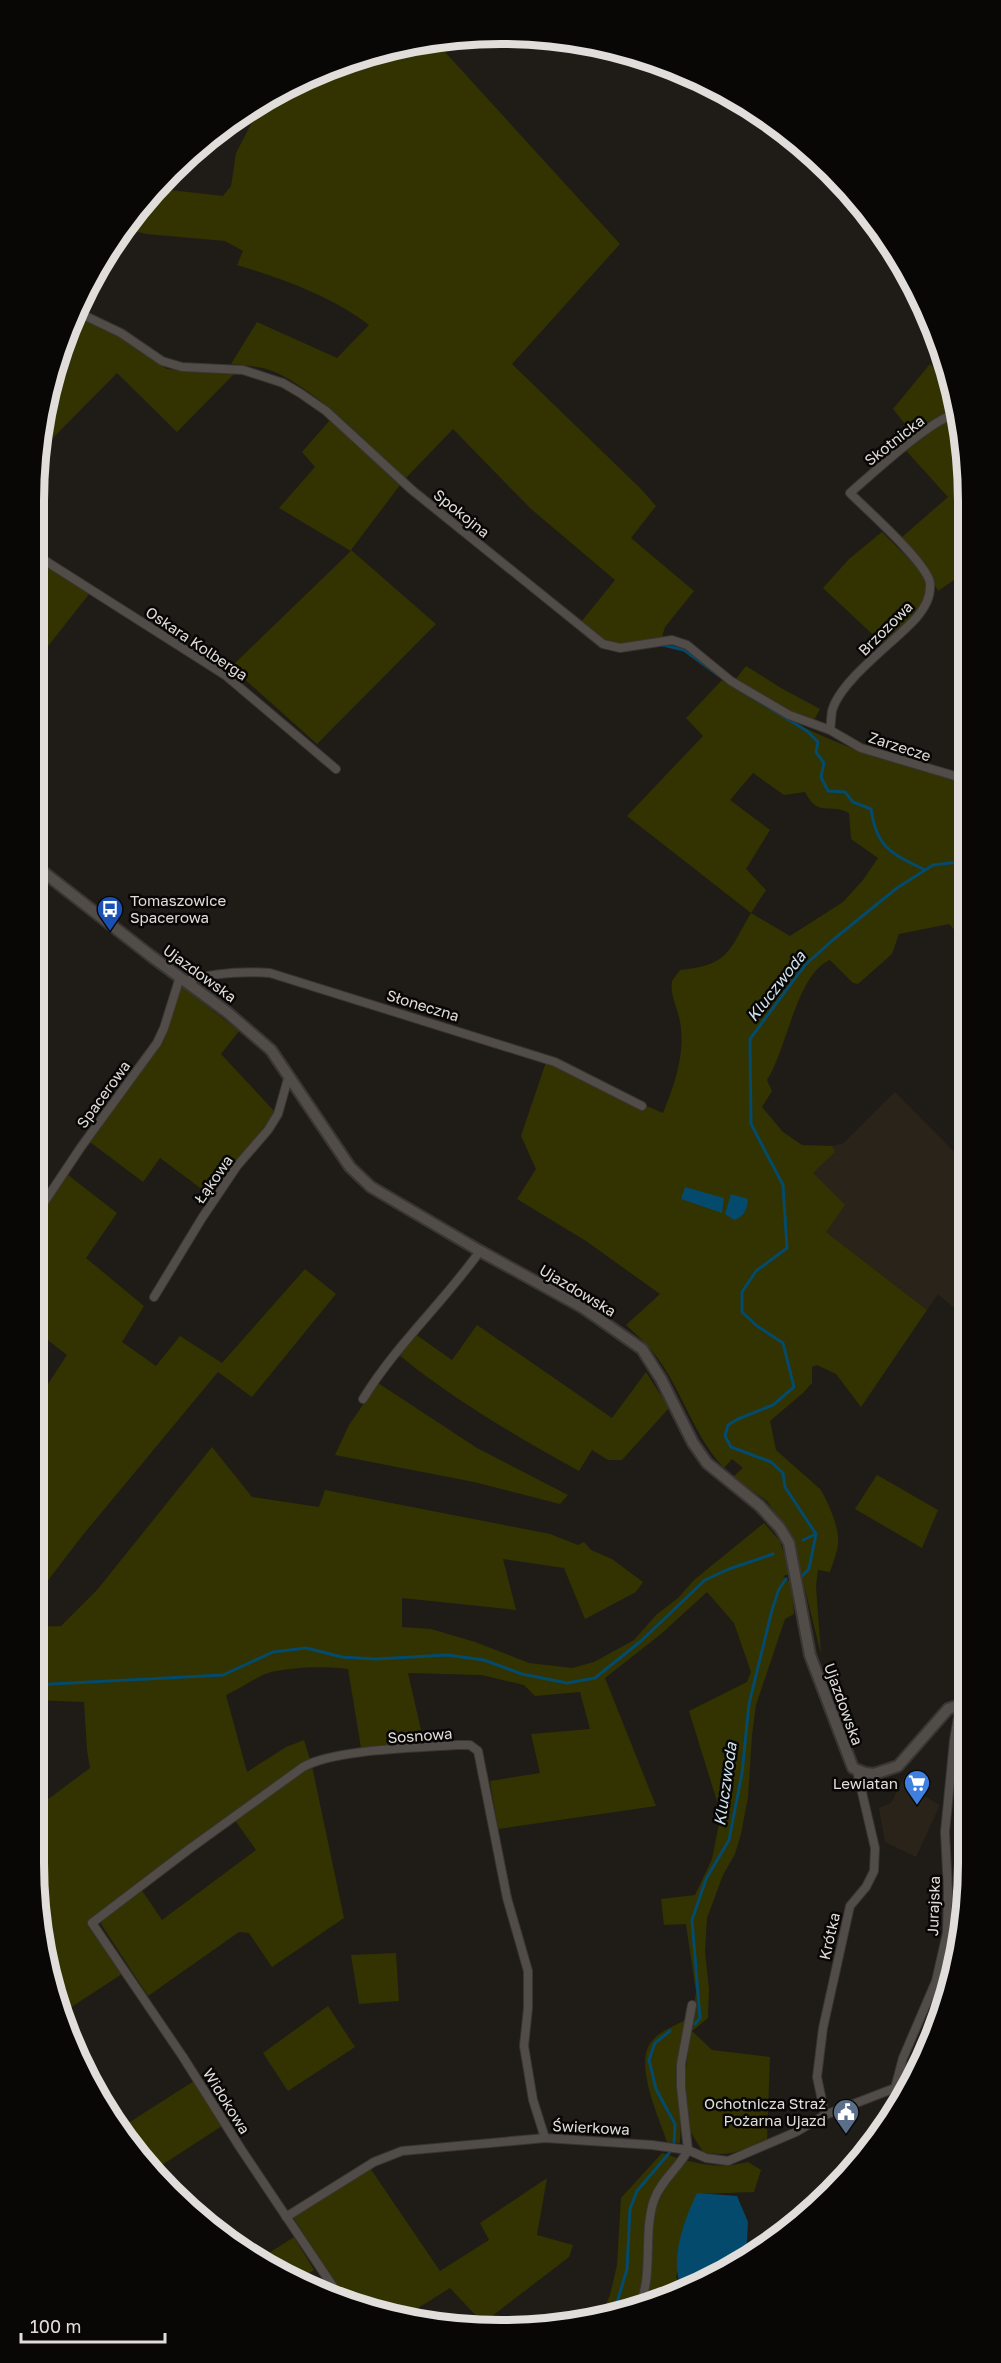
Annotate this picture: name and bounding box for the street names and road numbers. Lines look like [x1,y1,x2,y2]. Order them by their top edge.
street label: Skotnicka [860,411,928,469]
street label: Spokojna [430,485,494,541]
street label: Brzozowa [854,597,916,659]
street label: Oskara Kolberga [143,602,251,684]
street label: Zarzecze [867,727,934,765]
street label: Ujazdowska [160,940,240,1006]
street label: Słoneczna [384,985,462,1025]
street label: Spacerowa [72,1057,134,1131]
street label: Łąkowa [190,1151,236,1207]
street label: Ujazdowska [536,1260,620,1320]
street label: Ujazdowska [821,1660,867,1748]
street label: Sosnowa [387,1724,453,1746]
street label: Jurajska [923,1876,943,1936]
street label: Krótka [815,1911,843,1961]
street label: Widokowa [200,2065,254,2137]
street label: Świerkowa [552,2116,630,2138]

